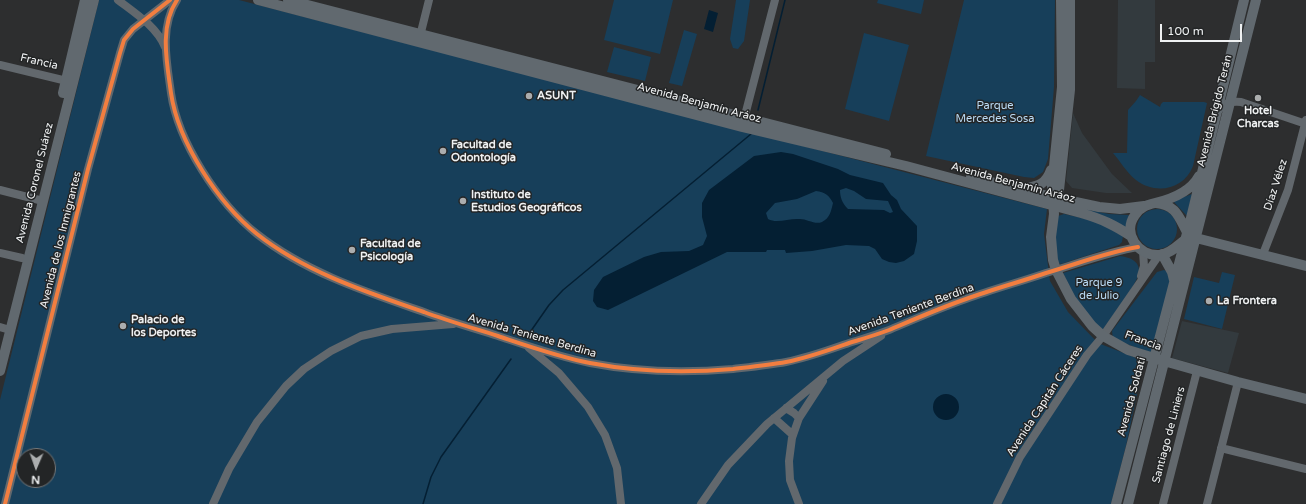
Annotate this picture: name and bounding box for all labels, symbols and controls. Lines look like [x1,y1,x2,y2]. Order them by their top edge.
scale bar [1162,16,1244,42]
text: 100 m [1167,24,1204,38]
street label: Francia [19,51,59,73]
street label: Avenida Brígido Terán [1195,54,1235,168]
street label: Avenida Benjamín Aráoz [636,80,762,126]
place label: ASUNT [537,89,576,103]
marker: ASUNT [524,91,534,101]
marker: Hotel Charcas [1253,93,1263,103]
park label: Parque Mercedes Sosa [955,99,1035,125]
place label: Hotel Charcas [1237,104,1279,130]
street label: Avenida Coronel Suárez [14,121,56,245]
place label: Facultad de Odontología [451,138,516,164]
marker: Facultad de Odontología [438,146,448,156]
street label: Díaz Vélez [1262,158,1290,212]
street label: Avenida Benjamín Aráoz [950,160,1076,206]
street label: Avenida de los Inmigrantes [38,170,84,310]
place label: Instituto de Estudios Geográficos [471,188,582,214]
marker: Instituto de Estudios Geográficos [458,196,468,206]
place label: Facultad de Psicología [360,237,421,263]
marker: Facultad de Psicología [347,245,357,255]
park label: Parque 9 de Julio [1076,276,1122,302]
street label: Avenida Teniente Berdina [846,281,976,339]
place label: La Frontera [1217,294,1277,308]
marker: La Frontera [1204,296,1214,306]
street label: Avenida Teniente Berdina [466,311,598,361]
place label: Palacio de los Deportes [131,313,196,339]
marker: Palacio de los Deportes [118,321,128,331]
street label: Francia [1123,328,1163,354]
street label: Avenida Capitán Cáceres [1004,343,1086,459]
street label: Avenida Soldati [1115,356,1149,438]
street label: Santiago de Liniers [1150,385,1188,485]
north arrow [16,448,56,488]
text: N [31,473,40,486]

